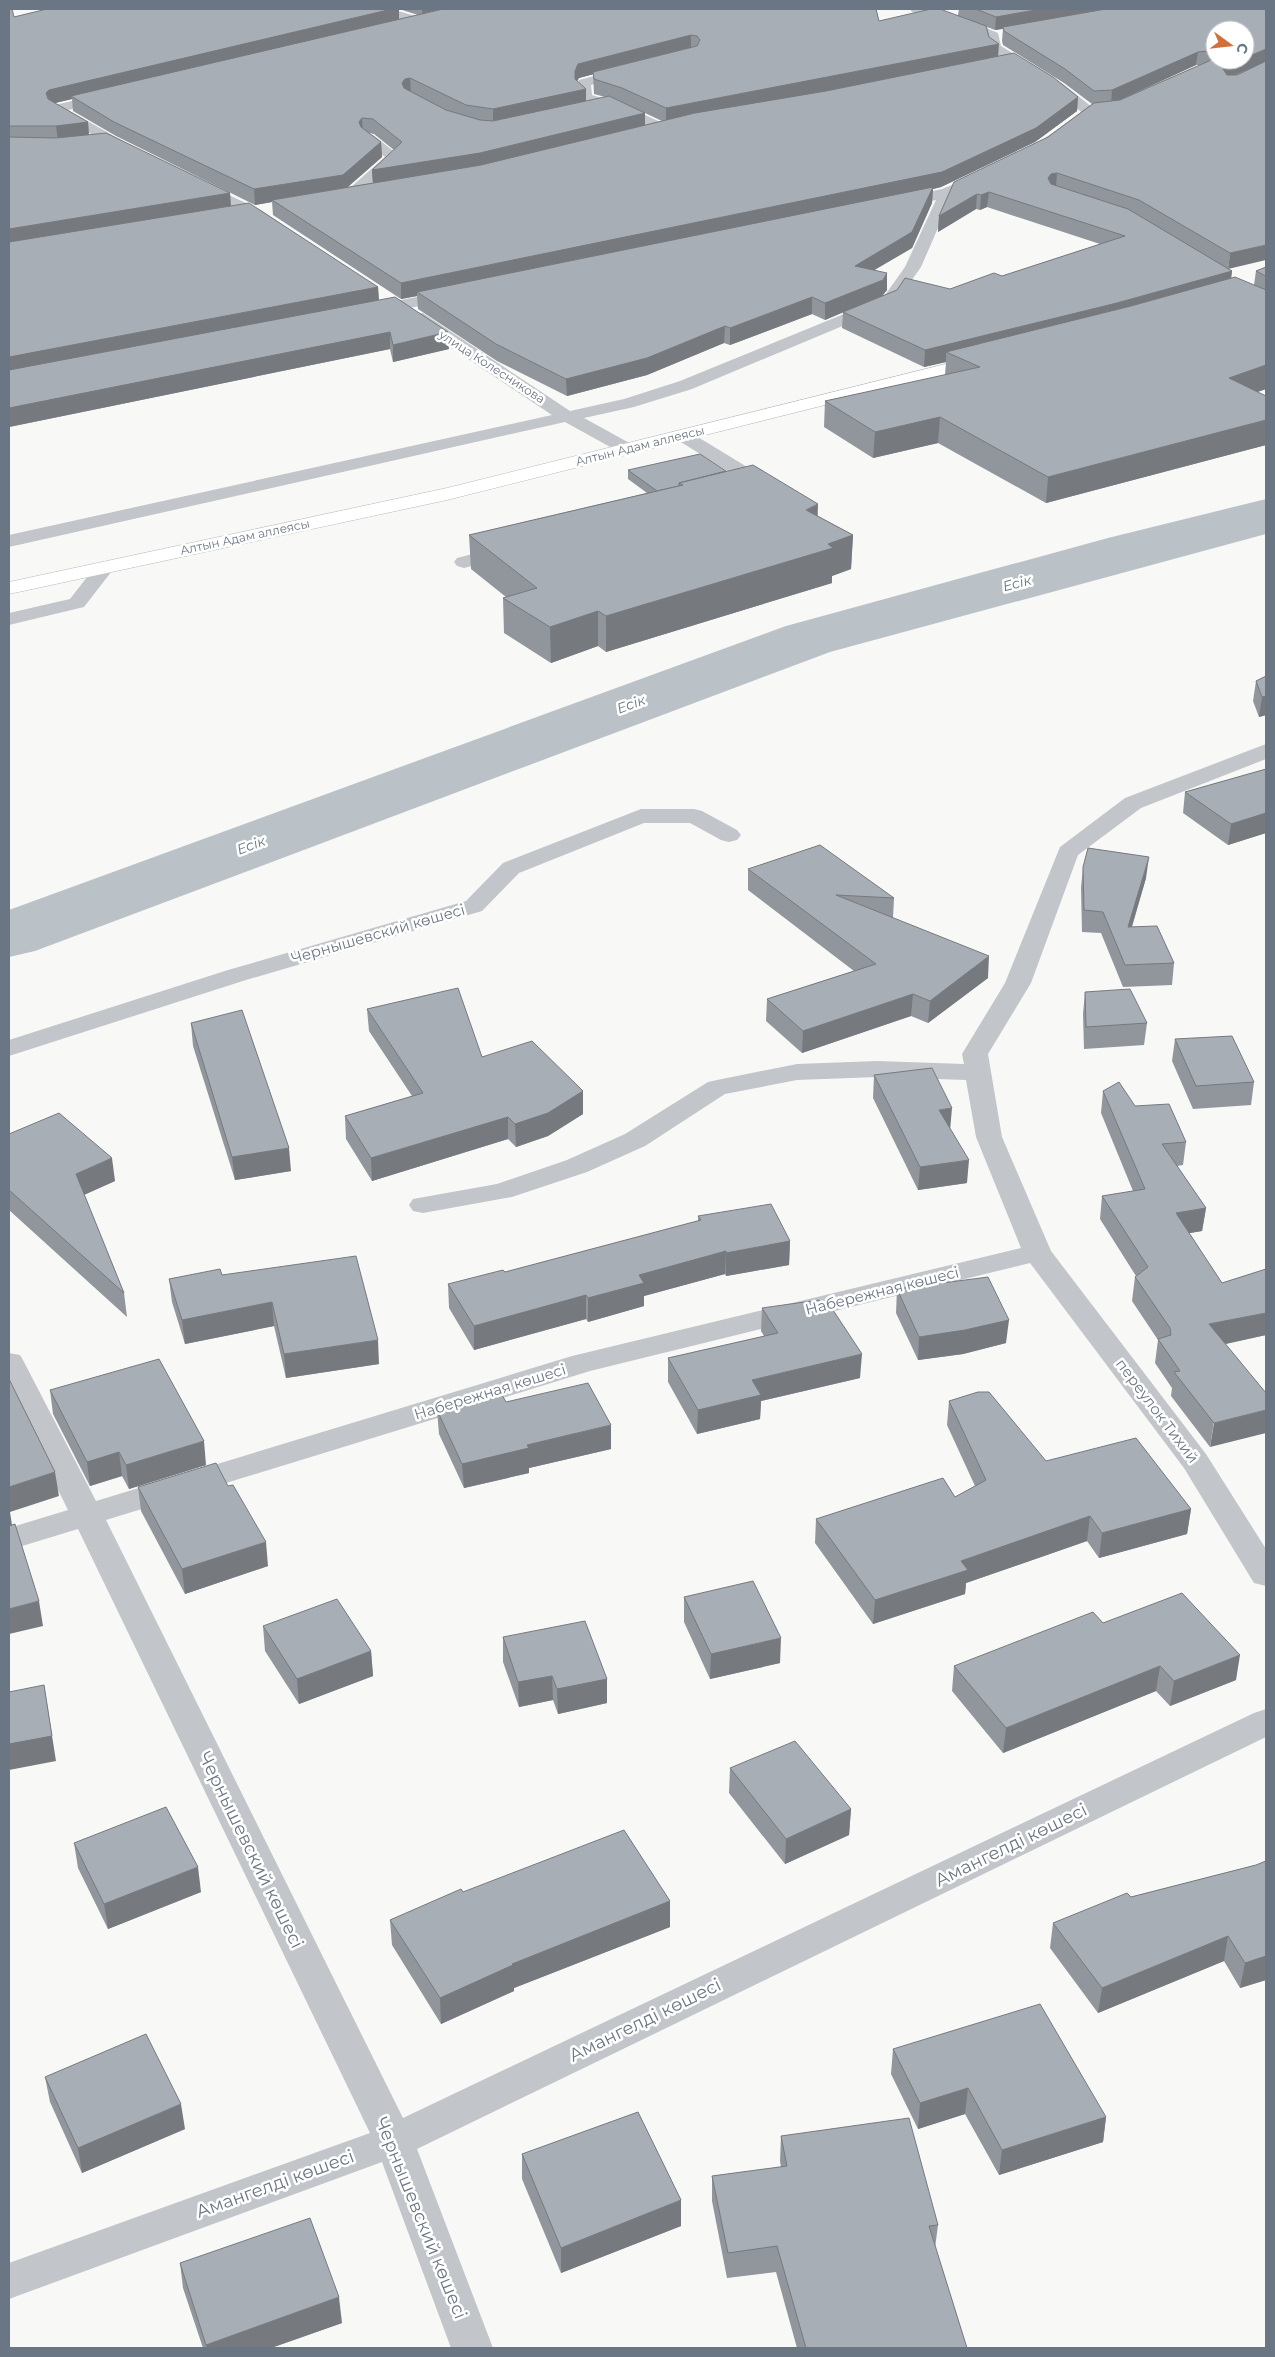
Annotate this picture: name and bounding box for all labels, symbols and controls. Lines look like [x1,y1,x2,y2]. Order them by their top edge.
north arrow [1205,20,1255,70]
text: С [1233,41,1253,56]
street label: улица Колесникова [436,326,548,406]
street label: Алтын Адам аллеясы [574,422,706,469]
street label: Алтын Адам аллеясы [179,515,311,558]
water label: Есік [1001,570,1034,595]
water label: Есік [614,690,649,717]
water label: Есік [234,831,269,858]
street label: Чернышевский көшесі [289,900,467,967]
street label: Набережная көшесі [803,1262,961,1319]
street label: переулок Тихий [1112,1355,1203,1467]
street label: Набережная көшесі [412,1359,568,1424]
street label: Чернышевский көшесі [194,1748,308,1952]
street label: Амангелді көшесі [931,1799,1091,1891]
street label: Амангелді көшесі [565,1974,725,2066]
street label: Чернышевский көшесі [370,2114,472,2322]
street label: Амангелді көшесі [193,2145,357,2223]

